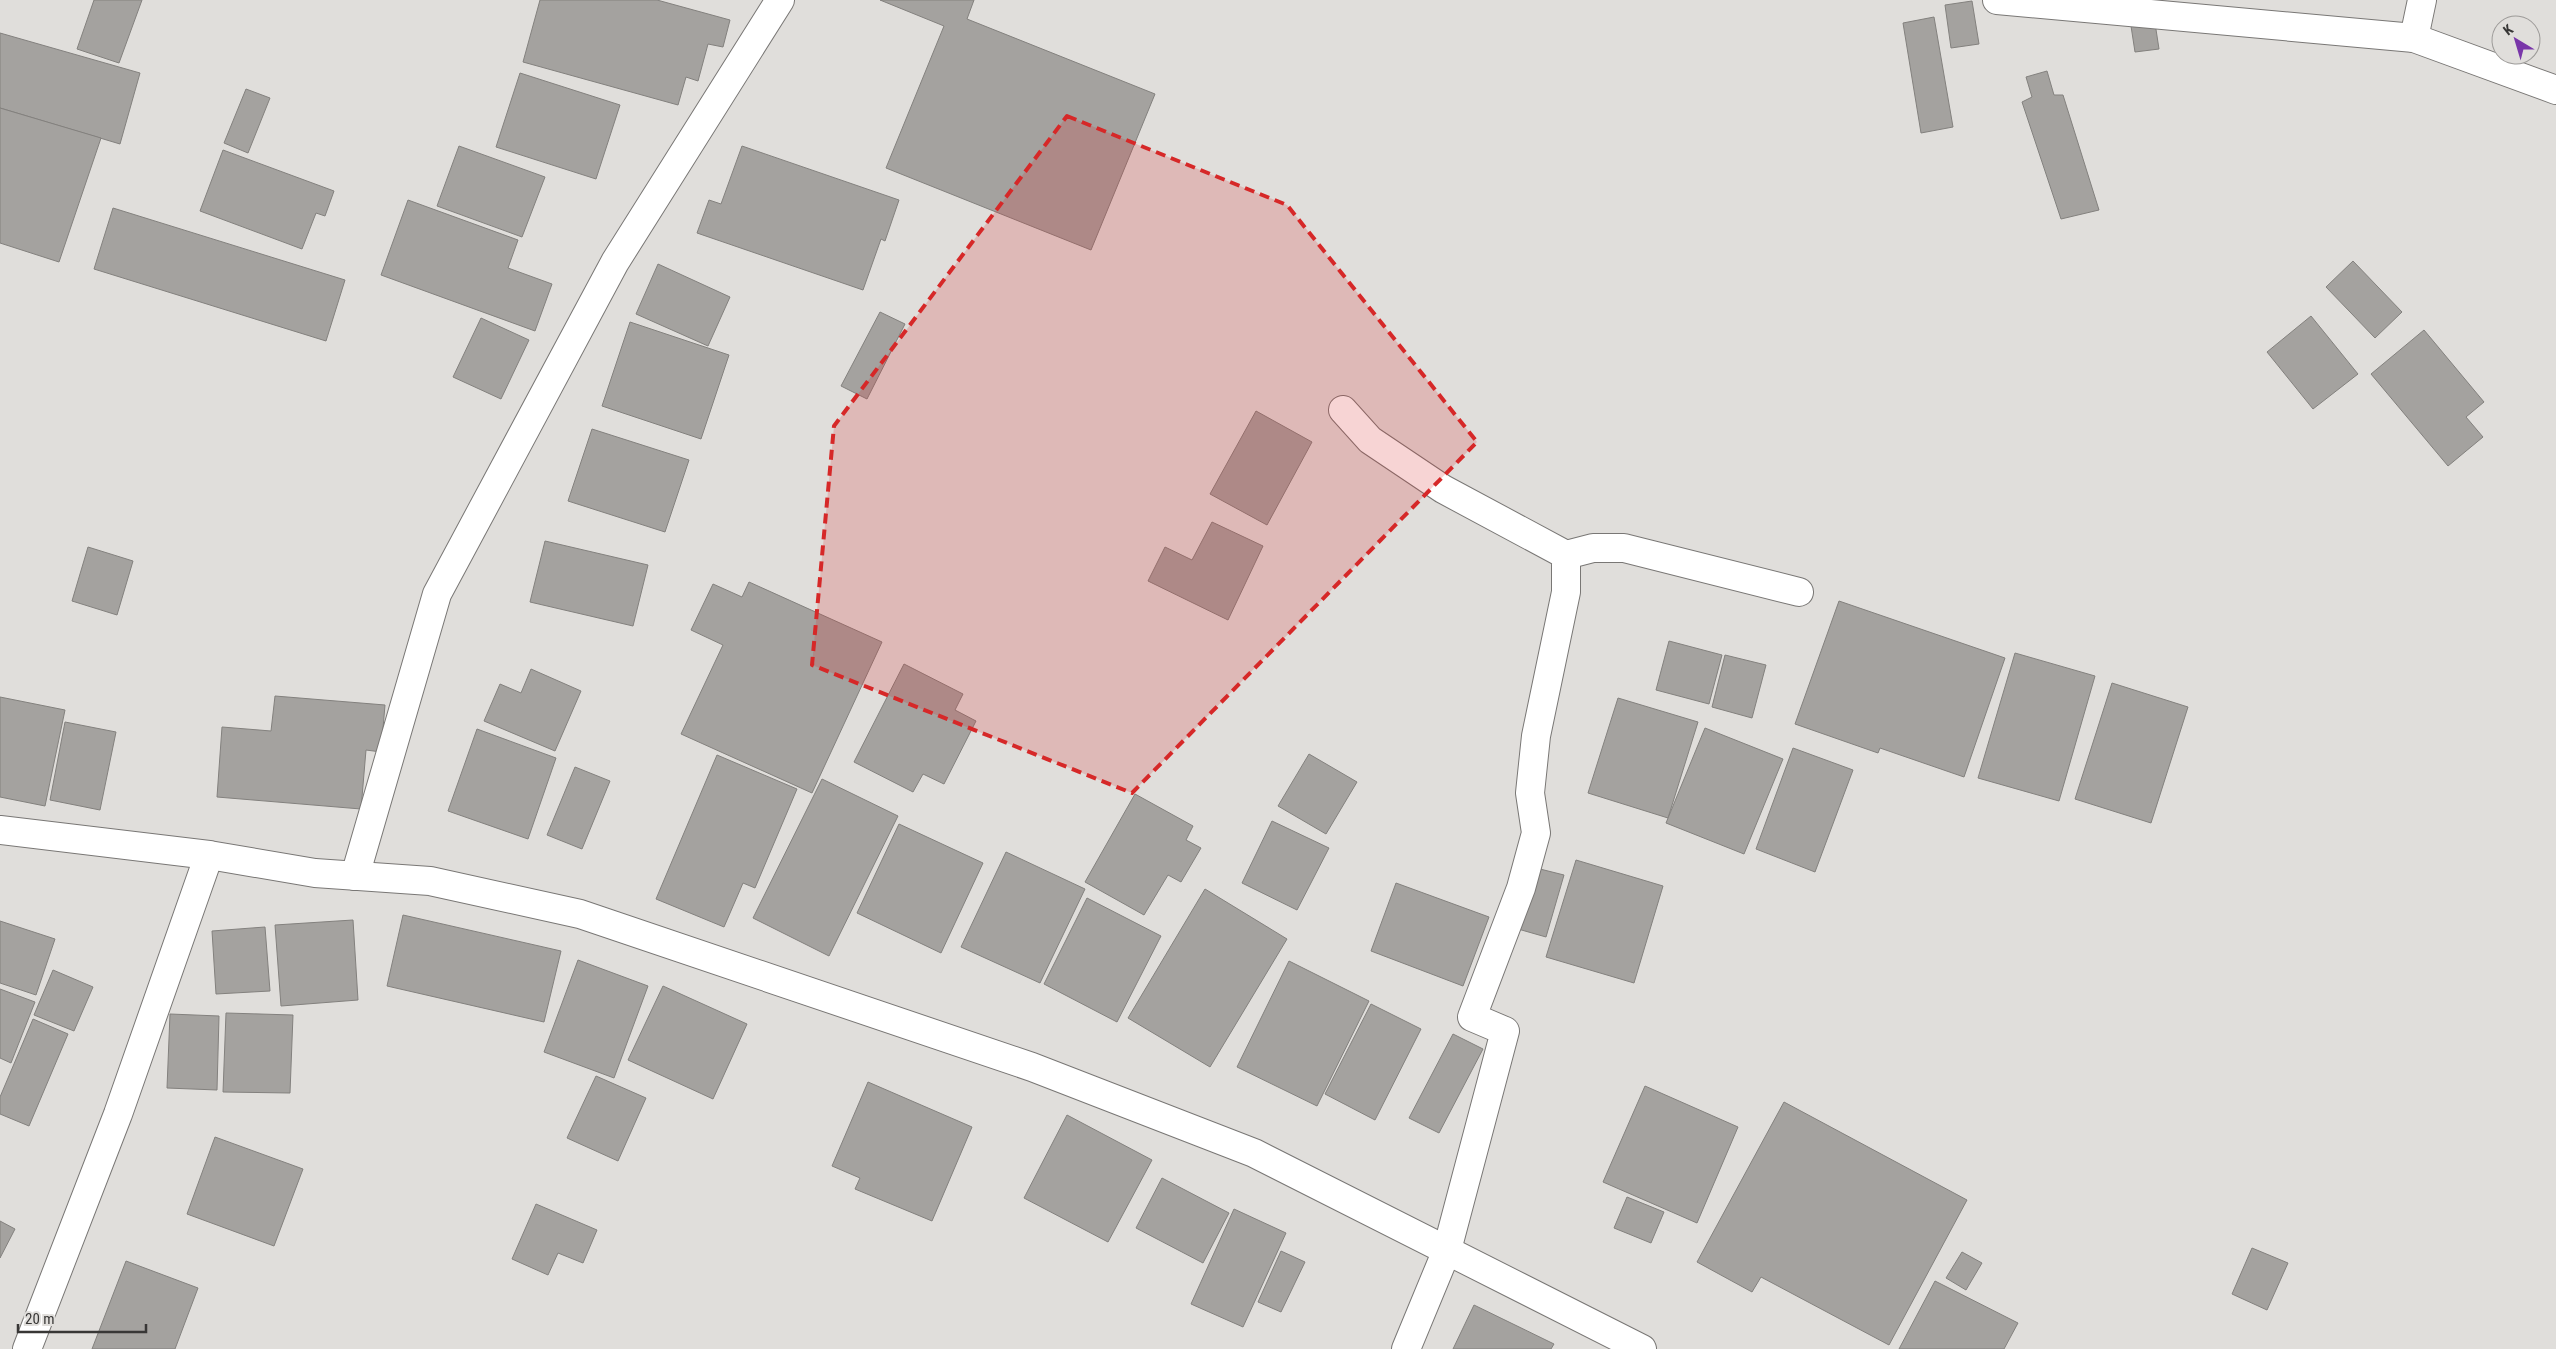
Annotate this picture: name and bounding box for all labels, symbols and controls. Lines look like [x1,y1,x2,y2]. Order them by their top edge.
north arrow [2491,15,2541,65]
text: K [2500,21,2516,38]
scale bar [18,1302,145,1334]
text: 20 m [25,1310,55,1328]

